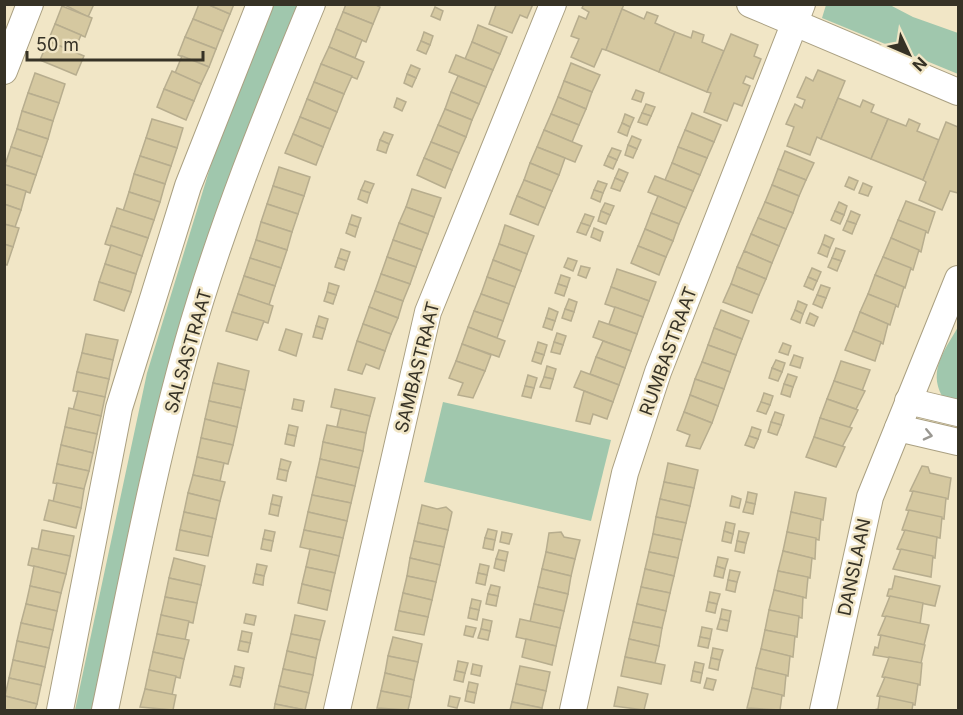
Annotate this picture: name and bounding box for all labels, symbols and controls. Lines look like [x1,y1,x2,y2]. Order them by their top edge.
scale bar [27,24,202,62]
north arrow [879,24,939,84]
text: 50 m [36,34,79,55]
text: N [908,53,931,76]
street label: RUMBASTRAAT [635,284,701,418]
street label: SALSASTRAAT [160,287,216,415]
street label: SAMBASTRAAT [391,299,443,435]
one-way arrow [923,428,933,441]
street label: DANSLAAN [833,517,875,617]

